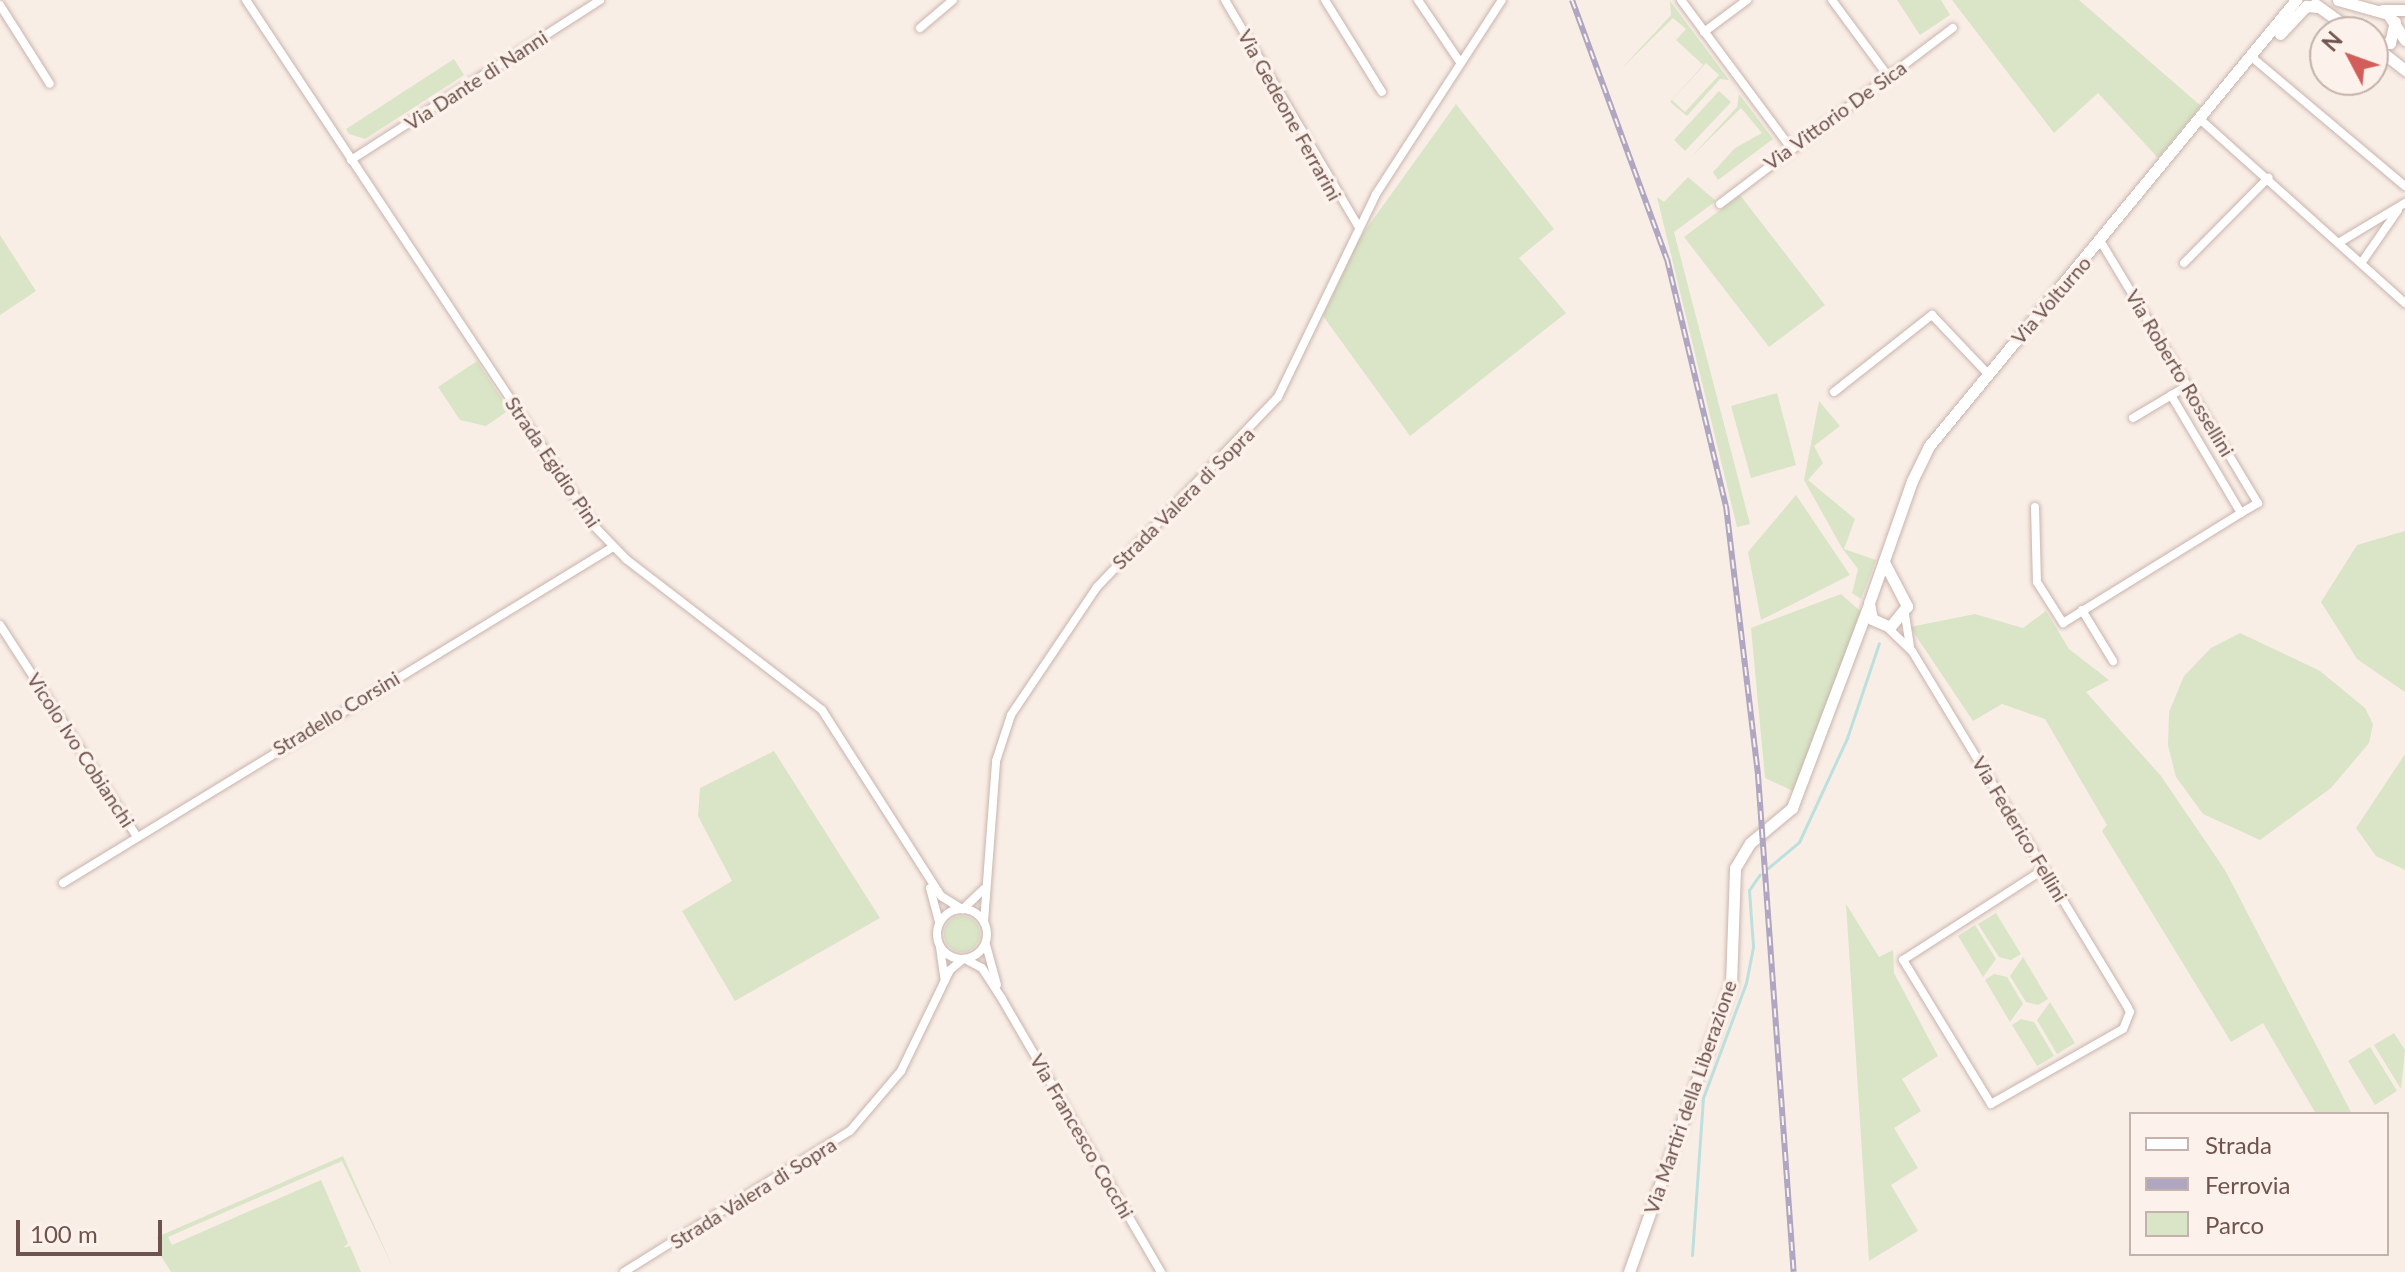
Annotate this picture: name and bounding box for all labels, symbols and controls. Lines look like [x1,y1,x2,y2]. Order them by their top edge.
north arrow [2309,16,2389,96]
street label: Via Dante di Nanni [400,25,552,135]
street label: Via Gedeone Ferrarini [1233,25,1347,205]
text: N [2316,26,2348,56]
street label: Via Vittorio De Sica [1759,55,1911,175]
street label: Via Volturno [2006,251,2096,349]
street label: Via Roberto Rossellini [2121,285,2239,461]
street label: Strada Egidio Pini [500,392,606,532]
street label: Strada Valera di Sopra [1107,422,1259,574]
street label: Stradello Corsini [268,666,404,760]
street label: Vicolo Ivo Cobianchi [22,668,140,832]
street label: Via Federico Fellini [1967,752,2073,906]
street label: Via Martiri della Liberazione [1639,977,1741,1217]
street label: Via Francesco Cocchi [1025,1050,1139,1222]
legend [2129,1112,2389,1256]
text: Strada [2205,1130,2272,1159]
street label: Strada Valera di Sopra [665,1132,841,1254]
text: Ferrovia [2205,1170,2291,1199]
scale bar [20,1204,166,1254]
text: Parco [2205,1210,2264,1239]
text: 100 m [30,1219,98,1248]

